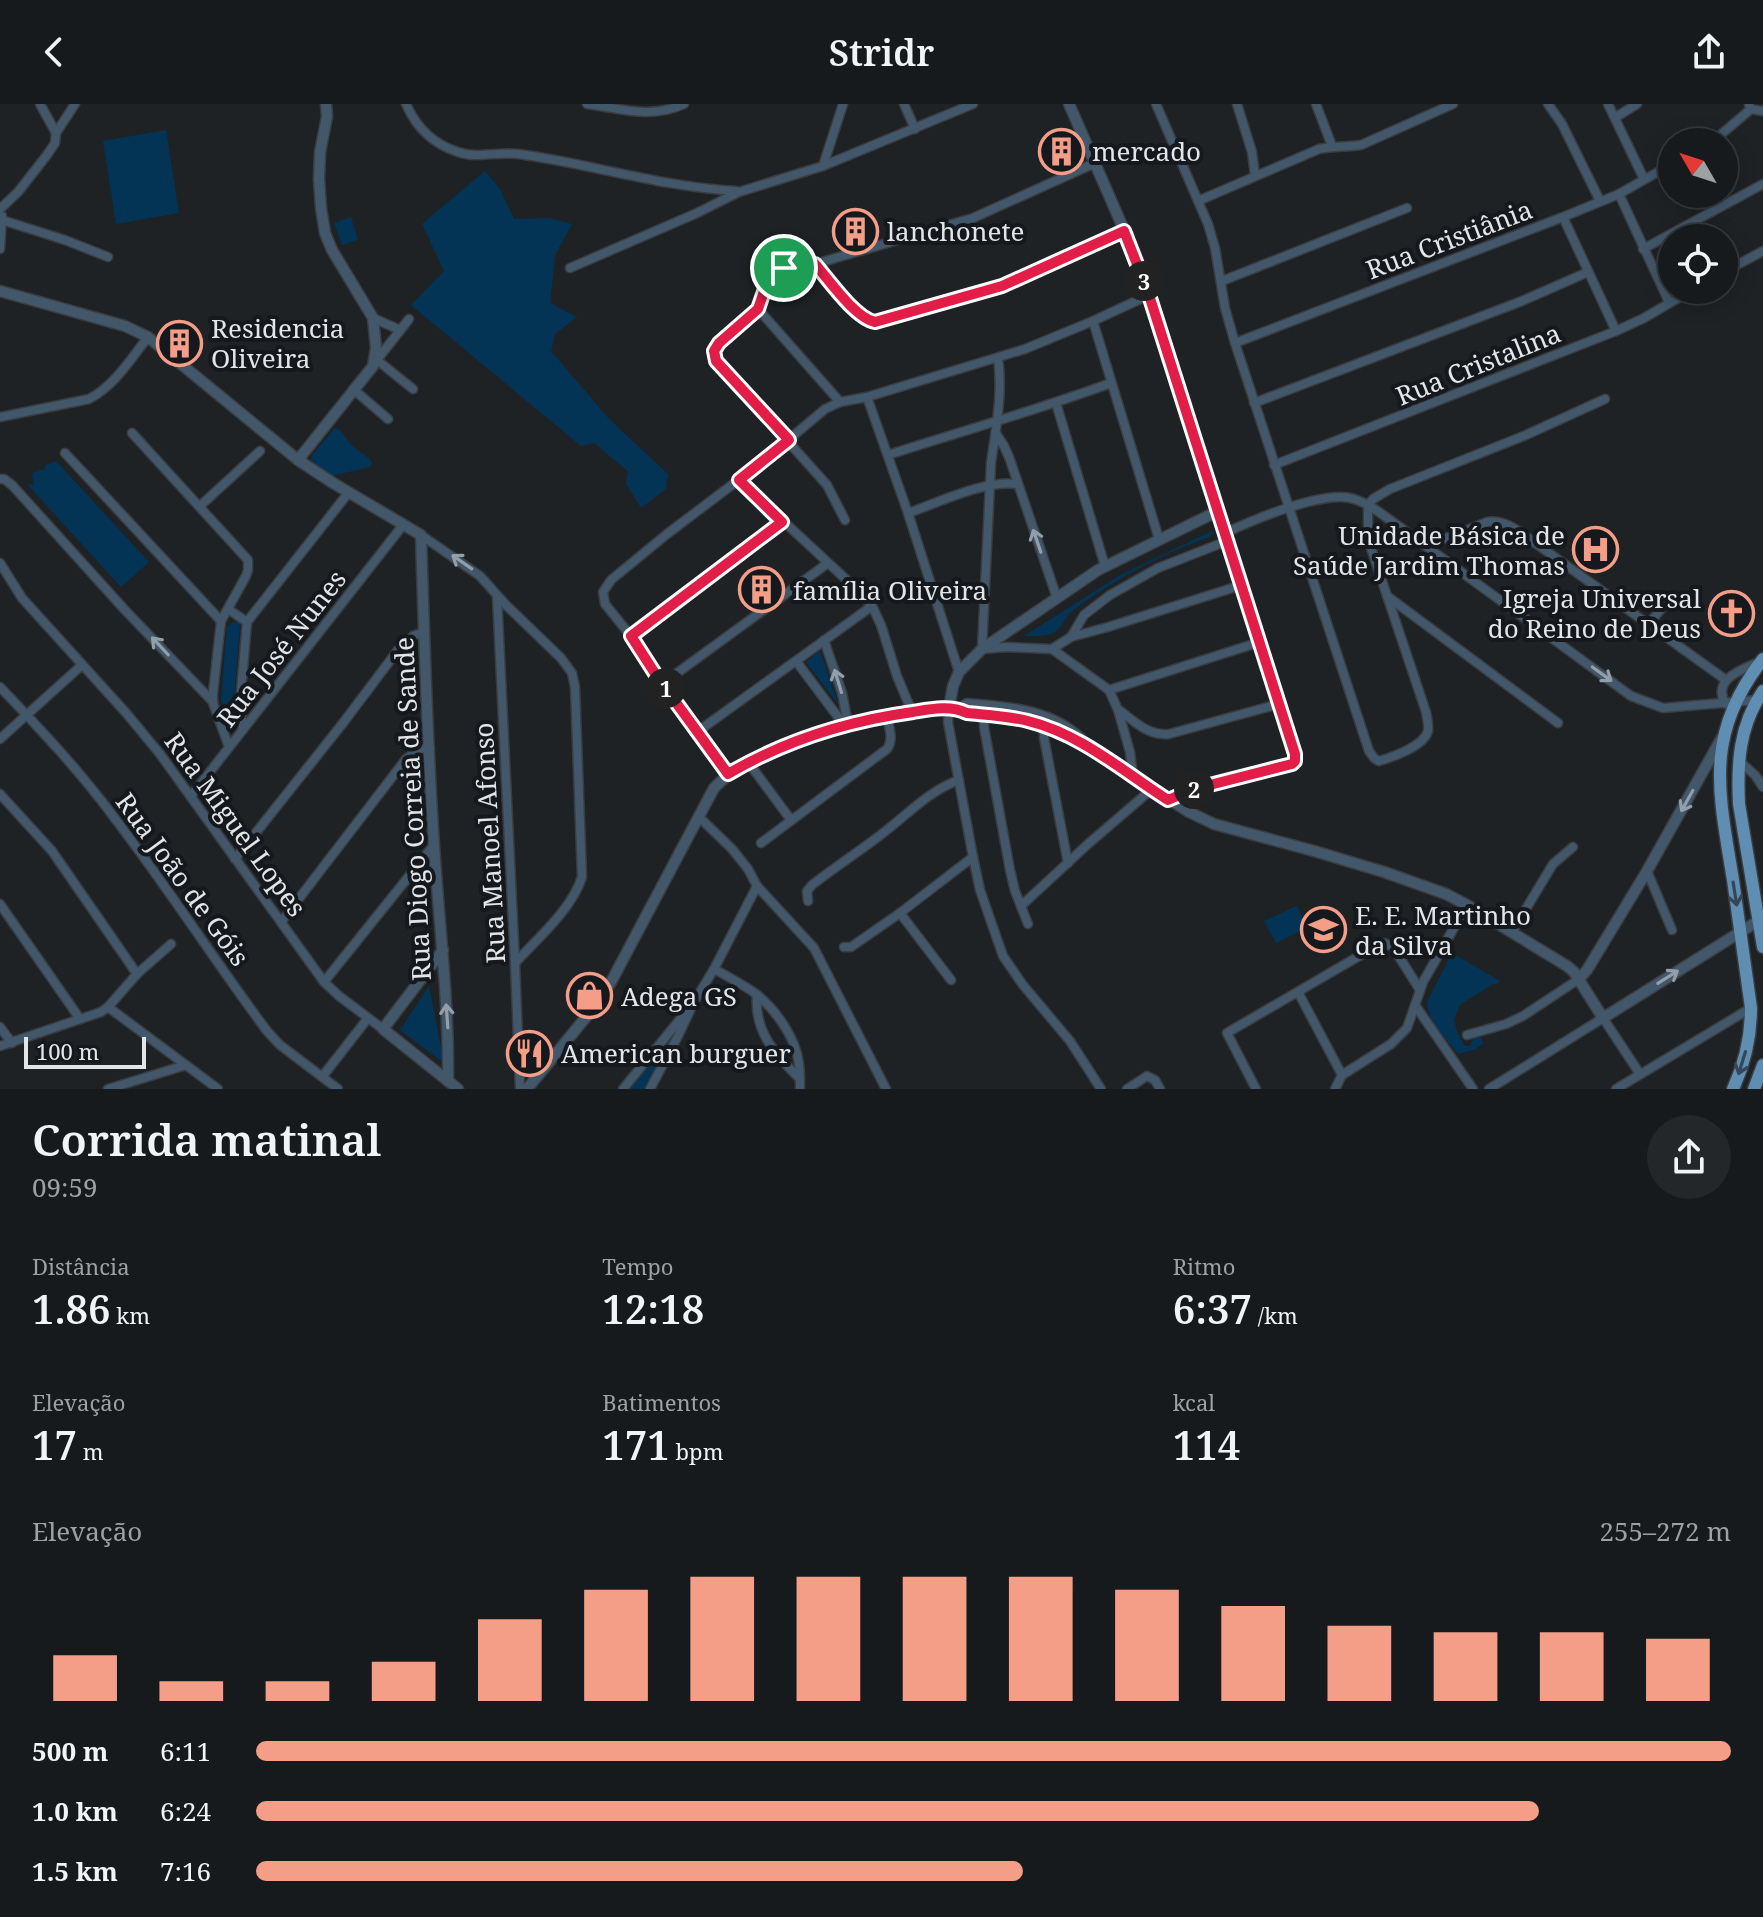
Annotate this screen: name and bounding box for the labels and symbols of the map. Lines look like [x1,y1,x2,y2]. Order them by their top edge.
building icon: mercado [1037,127,1085,175]
north arrow [1658,128,1738,208]
place label: mercado [1092,133,1201,169]
street label: Rua Cristiânia [1361,191,1537,287]
building icon: lanchonete [832,207,880,255]
place label: lanchonete [887,213,1025,249]
pin [750,234,818,302]
pin: 3 [1124,261,1164,301]
place label: Residencia Oliveira [211,310,344,376]
street label: Rua Cristalina [1390,315,1566,413]
building icon: Residencia Oliveira [156,319,204,367]
place label: Unidade Básica de Saúde Jardim Thomas [1293,517,1565,583]
hospital icon: Unidade Básica de Saúde Jardim Thomas [1572,526,1620,574]
one-way arrow [1028,529,1043,554]
one-way arrow [452,554,474,570]
street label: Rua José Nunes [208,562,354,734]
building icon: família Oliveira [738,566,786,614]
place label: família Oliveira [793,572,987,608]
place label: Igreja Universal do Reino de Deus [1488,580,1701,646]
church icon: Igreja Universal do Reino de Deus [1708,589,1756,637]
one-way arrow [150,636,169,656]
street label: Rua Diogo Correia de Sande [385,636,439,982]
one-way arrow [1591,666,1612,683]
pin: 1 [646,668,686,708]
one-way arrow [830,669,845,695]
street label: Rua Manoel Afonso [465,722,513,964]
street label: Rua Miguel Lopes [157,725,315,923]
pin: 2 [1174,769,1214,809]
street label: Rua João de Góis [108,785,258,973]
one-way arrow [1679,789,1695,812]
one-way arrow [1728,881,1743,906]
place label: E. E. Martinho da Silva [1355,897,1531,963]
school or university icon: E. E. Martinho da Silva [1300,906,1348,954]
one-way arrow [1656,968,1679,984]
shop icon: Adega GS [566,972,614,1020]
place label: Adega GS [621,978,737,1014]
one-way arrow [439,1003,454,1029]
restaurant icon: American burguer [506,1029,554,1077]
scale bar [24,1033,146,1069]
place label: American burguer [561,1035,791,1071]
one-way arrow [1734,1050,1749,1076]

